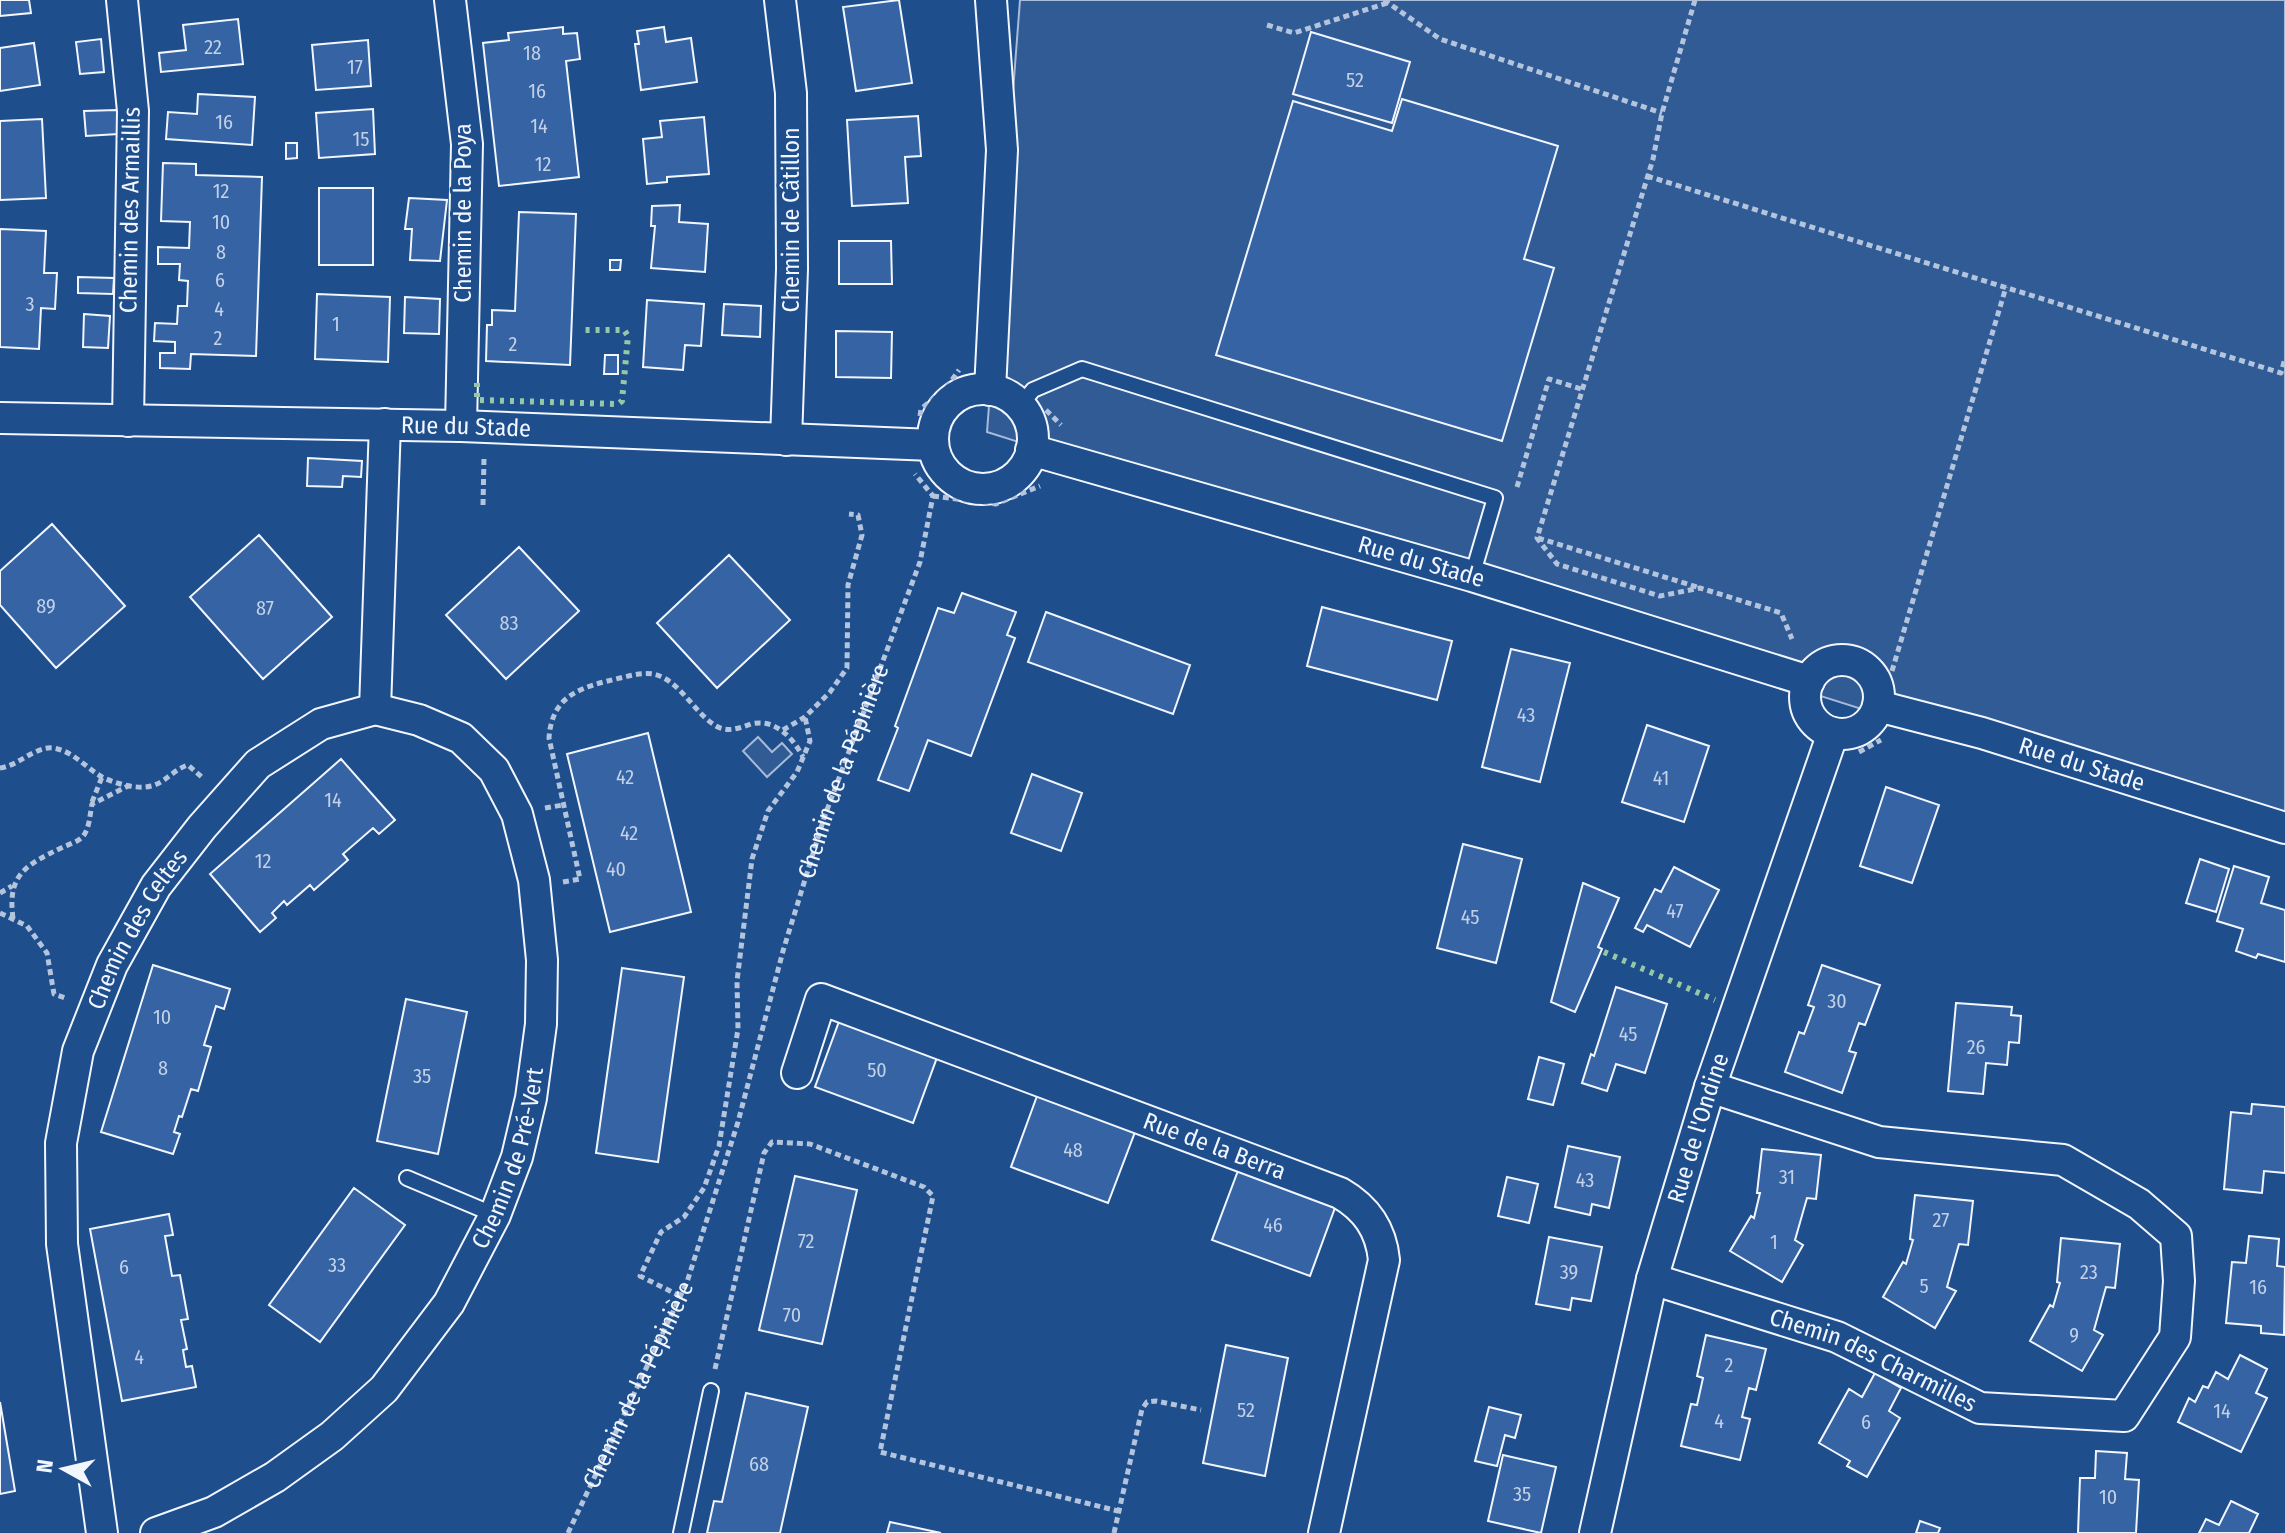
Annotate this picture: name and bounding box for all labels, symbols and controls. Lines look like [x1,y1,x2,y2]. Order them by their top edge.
house number: 22 [204,35,222,59]
house number: 18 [523,41,541,65]
house number: 17 [347,55,363,79]
house number: 52 [1346,68,1364,92]
house number: 16 [528,79,546,103]
street label: Chemin des Armaillis [114,107,146,313]
house number: 16 [215,110,233,134]
house number: 14 [530,114,548,138]
street label: Chemin de la Poya [449,123,477,303]
house number: 15 [353,127,369,151]
street label: Chemin de Câtillon [777,127,805,313]
house number: 12 [535,152,551,176]
house number: 12 [213,179,229,203]
house number: 10 [212,210,230,234]
house number: 8 [216,240,226,264]
house number: 6 [215,268,225,292]
house number: 3 [25,292,35,316]
house number: 4 [214,297,224,321]
house number: 1 [332,312,340,336]
house number: 2 [214,326,223,350]
house number: 2 [509,332,518,356]
street label: Rue du Stade [401,411,532,443]
street label: Rue du Stade [1355,530,1488,593]
house number: 89 [36,594,56,618]
house number: 87 [256,596,274,620]
house number: 83 [499,611,519,635]
street label: Chemin de la Pépinière [792,660,894,882]
house number: 43 [1517,703,1535,727]
street label: Rue du Stade [2015,731,2148,797]
house number: 42 [616,765,634,789]
house number: 41 [1653,766,1669,790]
house number: 14 [324,788,342,812]
house number: 42 [620,821,638,845]
street label: Chemin des Celtes [82,844,193,1013]
house number: 12 [255,849,271,873]
house number: 40 [606,857,626,881]
house number: 47 [1666,899,1684,923]
house number: 45 [1461,905,1479,929]
house number: 30 [1827,989,1847,1013]
house number: 10 [153,1005,171,1029]
house number: 45 [1619,1022,1637,1046]
house number: 26 [1967,1035,1985,1059]
street label: Rue de l'Ondine [1662,1049,1735,1207]
house number: 8 [158,1056,168,1080]
house number: 50 [867,1058,887,1082]
house number: 35 [413,1064,431,1088]
street label: Chemin de Pré-Vert [466,1066,549,1253]
street label: Rue de la Berra [1139,1107,1290,1185]
house number: 48 [1063,1138,1083,1162]
house number: 31 [1779,1165,1795,1189]
house number: 43 [1576,1168,1594,1192]
house number: 27 [1933,1208,1949,1232]
house number: 46 [1263,1213,1283,1237]
house number: 72 [798,1229,815,1253]
house number: 1 [1770,1230,1778,1254]
house number: 33 [328,1253,346,1277]
house number: 6 [119,1255,129,1279]
house number: 39 [1560,1260,1578,1284]
house number: 23 [2080,1260,2098,1284]
house number: 5 [1919,1274,1929,1298]
house number: 16 [2249,1275,2267,1299]
street label: Chemin de la Pépinière [577,1277,699,1493]
house number: 70 [783,1303,801,1327]
street label: Chemin des Charmilles [1766,1303,1981,1418]
house number: 9 [2069,1323,2079,1347]
house number: 4 [134,1345,144,1369]
house number: 2 [1725,1353,1734,1377]
house number: 52 [1237,1398,1255,1422]
house number: 14 [2213,1399,2231,1423]
house number: 4 [1714,1409,1724,1433]
house number: 6 [1861,1410,1871,1434]
north arrow [24,1429,104,1509]
house number: 68 [749,1452,769,1476]
text: N [30,1458,59,1475]
house number: 35 [1513,1482,1531,1506]
house number: 10 [2099,1485,2117,1509]

